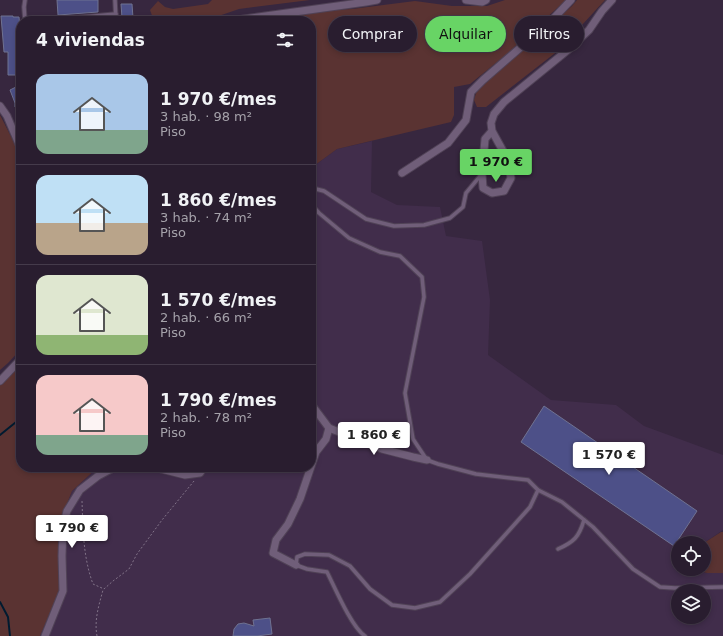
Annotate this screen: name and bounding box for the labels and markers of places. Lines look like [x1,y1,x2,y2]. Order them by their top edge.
pin: 1 970 € [459,149,533,183]
pin: 1 860 € [337,422,411,456]
pin: 1 570 € [572,442,646,476]
pin: 1 790 € [35,515,109,549]

